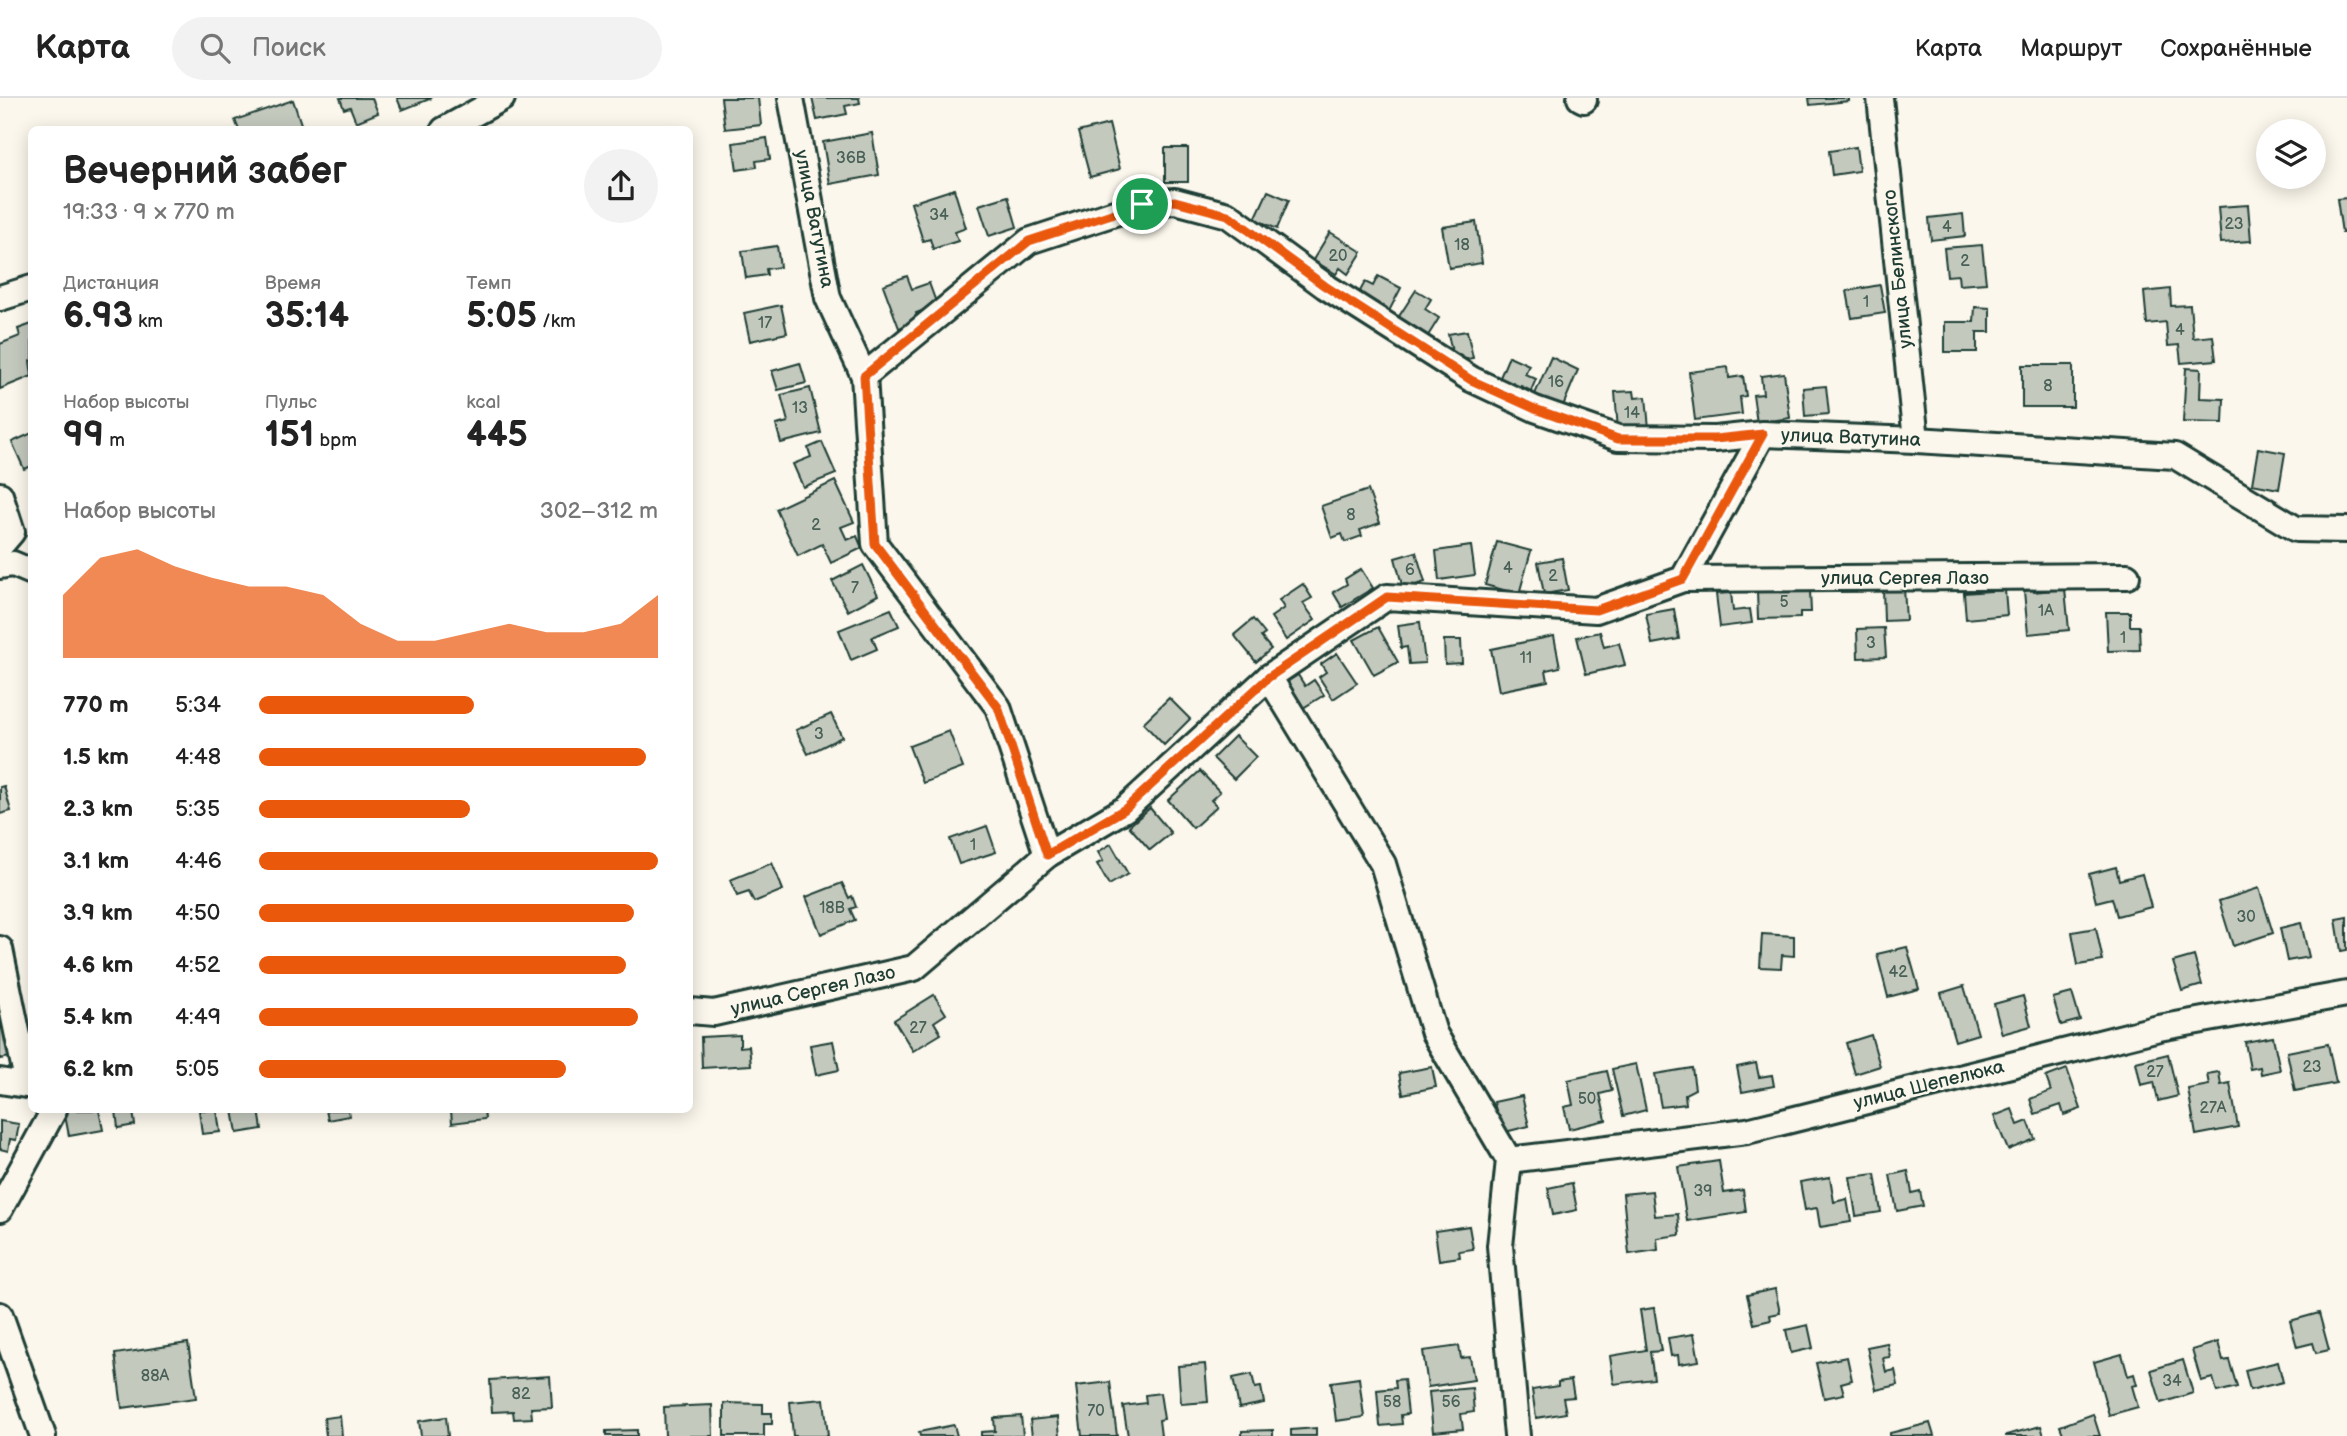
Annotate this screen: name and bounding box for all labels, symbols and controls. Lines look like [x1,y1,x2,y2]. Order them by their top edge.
search box [172,17,662,80]
text: Карта [35,28,130,68]
icon: search [196,29,234,67]
text: Поиск [252,33,326,64]
text: Карта [1915,34,1982,63]
text: Маршрут [2020,34,2122,63]
text: Сохранённые [2160,34,2312,63]
map controls [2256,119,2326,189]
button: layers [2256,119,2326,189]
street label: улица Ватутина [789,148,839,290]
text: Вечерний забег [63,149,347,194]
button: share [584,149,658,223]
house number: 36В [836,149,866,168]
pin [1112,174,1172,234]
icon: arrive [1123,185,1161,223]
street label: улица Белинского [1878,188,1918,350]
text: 19:33 · 9 × 770 m [63,198,235,226]
house number: 34 [929,206,949,225]
house number: 23 [2225,215,2244,234]
house number: 4 [1942,218,1952,237]
house number: 18 [1454,236,1470,255]
house number: 20 [1329,247,1347,266]
house number: 2 [1960,252,1970,271]
text: Дистанция [63,272,159,295]
text: Время [265,272,321,295]
text: Темп [466,272,511,295]
house number: 1 [1863,293,1869,312]
text: 6.93 [63,295,133,338]
text: 35:14 [265,295,349,338]
text: 5:05 [466,295,537,338]
text: km [133,310,163,333]
text: /km [537,310,576,333]
house number: 17 [758,314,772,333]
house number: 4 [2175,321,2185,340]
house number: 16 [1548,373,1564,392]
house number: 8 [2043,377,2053,396]
text: Набор высоты [63,391,189,414]
text: Пульс [265,391,317,414]
text: kcal [466,391,500,414]
house number: 13 [792,399,808,418]
house number: 14 [1624,404,1640,423]
text: 99 [63,414,104,457]
text: 151 [265,414,314,457]
text: 445 [466,414,528,457]
street label: улица Ватутина [1781,424,1921,452]
text: m [104,429,125,452]
text: bpm [314,429,357,452]
text: Набор высоты [63,497,216,525]
text: 302–312 m [540,497,658,525]
house number: 8 [1346,506,1356,525]
house number: 2 [811,516,821,535]
house number: 4 [1503,559,1513,578]
house number: 6 [1405,561,1415,580]
house number: 2 [1548,567,1558,586]
street label: улица Сергея Лазо [1821,567,1989,590]
house number: 7 [851,579,859,598]
house number: 5 [1779,593,1789,612]
house number: 1А [2038,602,2054,621]
house number: 1 [2120,629,2126,648]
house number: 3 [1866,634,1876,653]
house number: 11 [1520,649,1532,668]
text: 770 m [63,691,129,719]
text: 5:34 [175,691,221,719]
house number: 3 [814,725,824,744]
text: 1.5 km [63,743,129,771]
text: 4:48 [175,743,221,771]
text: 2.3 km [63,795,133,823]
text: 5:35 [175,795,220,823]
house number: 1 [970,836,976,855]
text: 3.1 km [63,847,129,875]
text: 4:46 [175,847,222,875]
text: 3.9 km [63,899,133,927]
text: 4:50 [175,899,220,927]
house number: 18В [819,899,845,918]
house number: 30 [2236,908,2256,927]
text: 4.6 km [63,951,133,979]
text: 4:52 [175,951,220,979]
street label: улица Сергея Лазо [729,961,897,1021]
house number: 42 [1888,963,1908,982]
text: 5.4 km [63,1003,133,1031]
text: 4:49 [175,1003,221,1031]
house number: 27 [909,1019,927,1038]
text: 6.2 km [63,1055,134,1083]
text: 5:05 [175,1055,220,1083]
street label: улица Шепелюка [1851,1055,2007,1115]
house number: 23 [2303,1058,2322,1077]
house number: 27 [2146,1063,2164,1082]
house number: 50 [1578,1090,1596,1109]
house number: 27А [2200,1099,2227,1118]
house number: 39 [1693,1182,1713,1201]
house number: 88А [141,1367,169,1386]
house number: 34 [2162,1372,2182,1391]
house number: 82 [512,1385,531,1404]
house number: 58 [1383,1393,1401,1412]
house number: 56 [1442,1393,1461,1412]
house number: 70 [1087,1402,1105,1421]

